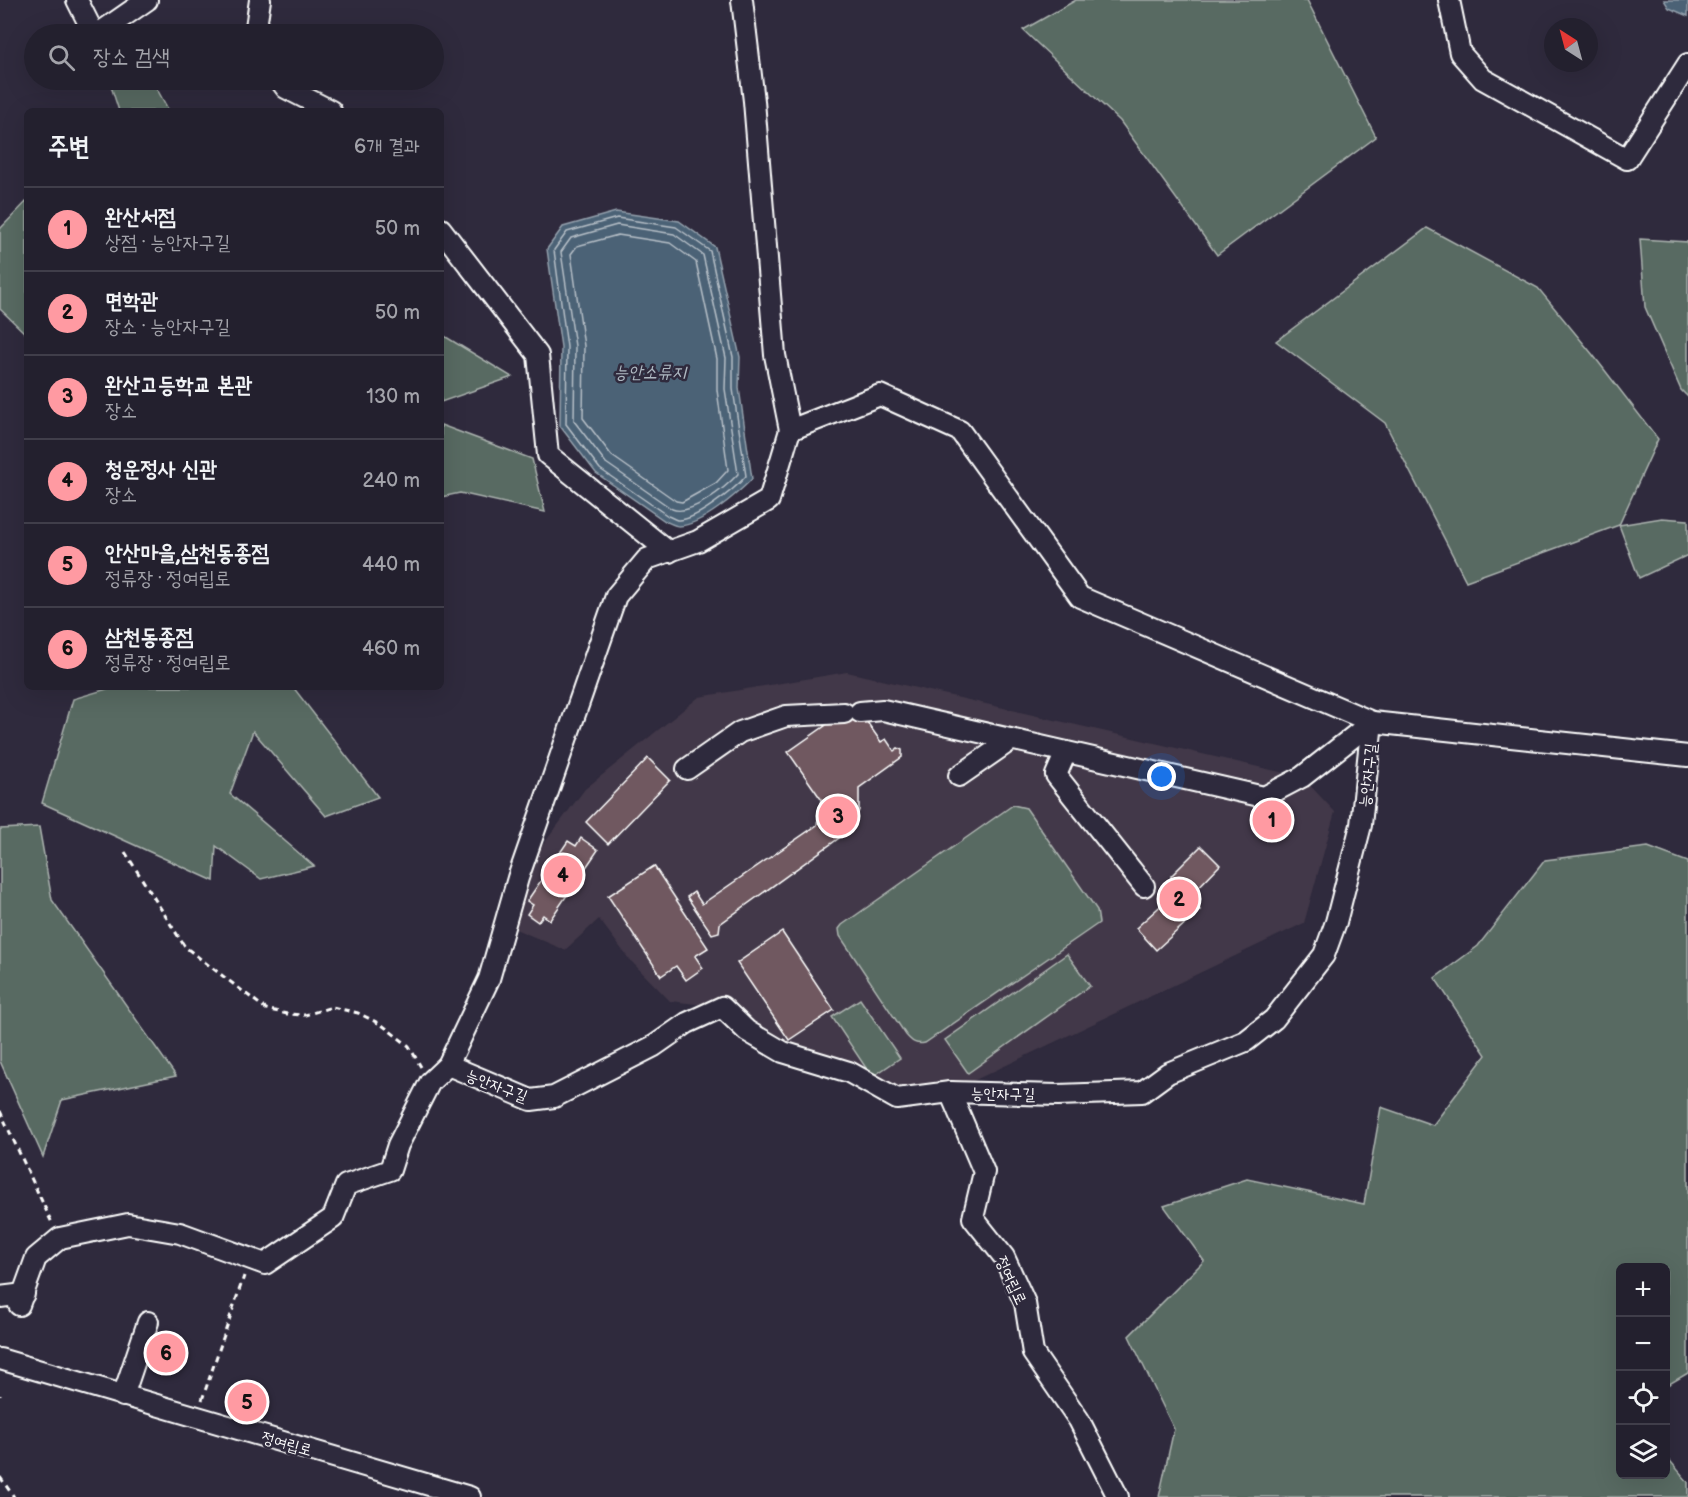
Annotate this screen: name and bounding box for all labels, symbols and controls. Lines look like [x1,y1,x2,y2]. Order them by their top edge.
north arrow [1544,18,1598,72]
search box [24,24,444,90]
icon: search [45,41,78,74]
text: 장소 검색 [93,44,170,71]
text: 주변 [48,132,90,163]
text: 6개 결과 [354,135,420,159]
text: 완산서점 [105,204,176,231]
text: 1 [63,217,72,241]
text: 50 m [375,217,420,241]
text: 상점 · 능안자구길 [105,231,231,255]
text: 면학관 [105,288,158,315]
text: 2 [62,301,73,325]
text: 50 m [375,301,420,325]
text: 장소 · 능안자구길 [105,315,231,339]
water label: 능안소류지 [614,362,689,383]
text: 완산고등학교 본관 [105,372,253,399]
text: 3 [62,385,73,409]
text: 130 m [366,385,420,409]
text: 장소 [105,399,137,423]
text: 청운정사 신관 [105,456,217,483]
text: 4 [62,469,73,493]
text: 240 m [363,469,420,493]
text: 장소 [105,483,137,507]
text: 안산마을,삼천동종점 [105,540,269,567]
text: 5 [62,553,73,577]
text: 440 m [362,553,420,577]
text: 정류장 · 정여립로 [105,567,231,591]
text: 삼천동종점 [105,624,194,651]
text: 6 [61,637,74,661]
text: 460 m [362,637,420,661]
text: 정류장 · 정여립로 [105,651,231,675]
street label: 능안자구길 [1356,742,1381,808]
your location [1147,762,1176,791]
pin: 3 [818,794,858,838]
pin: 1 [1252,798,1292,842]
pin: 4 [544,852,582,898]
pin: 2 [1160,876,1198,922]
street label: 능안자구길 [463,1066,530,1107]
street label: 능안자구길 [971,1084,1035,1105]
street label: 정여립로 [991,1253,1030,1308]
map controls [1616,1263,1670,1479]
button: + [1616,1263,1670,1317]
button: − [1616,1317,1670,1371]
pin: 6 [146,1330,186,1376]
button: locate [1616,1371,1670,1425]
pin: 5 [228,1380,266,1424]
button: layers [1616,1425,1670,1479]
street label: 정여립로 [259,1428,314,1461]

